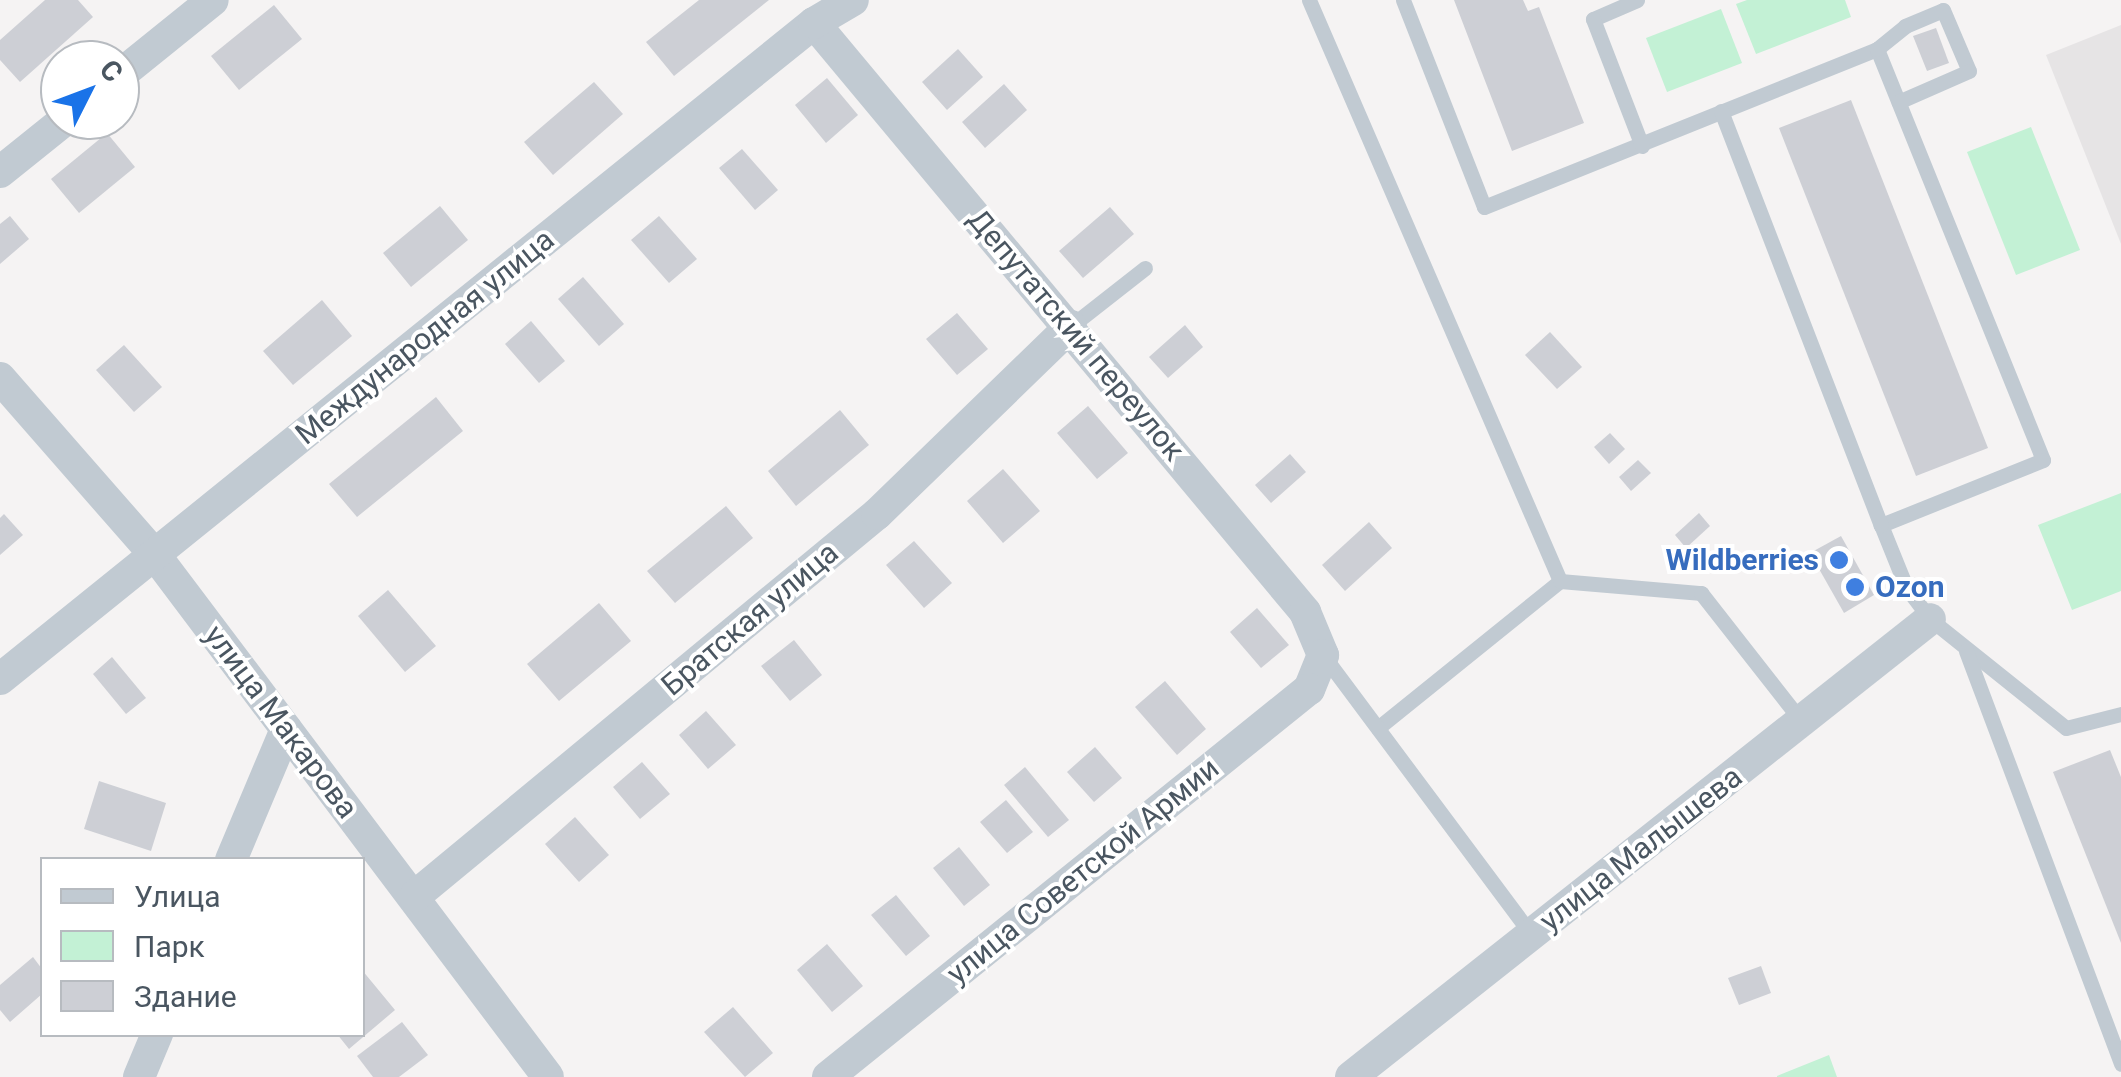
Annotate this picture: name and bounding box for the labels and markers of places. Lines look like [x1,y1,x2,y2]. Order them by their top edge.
place label: Wildberries [1665,542,1819,578]
marker: Wildberries [1828,549,1850,571]
place label: Ozon [1875,569,1944,605]
marker: Ozon [1844,576,1866,598]

